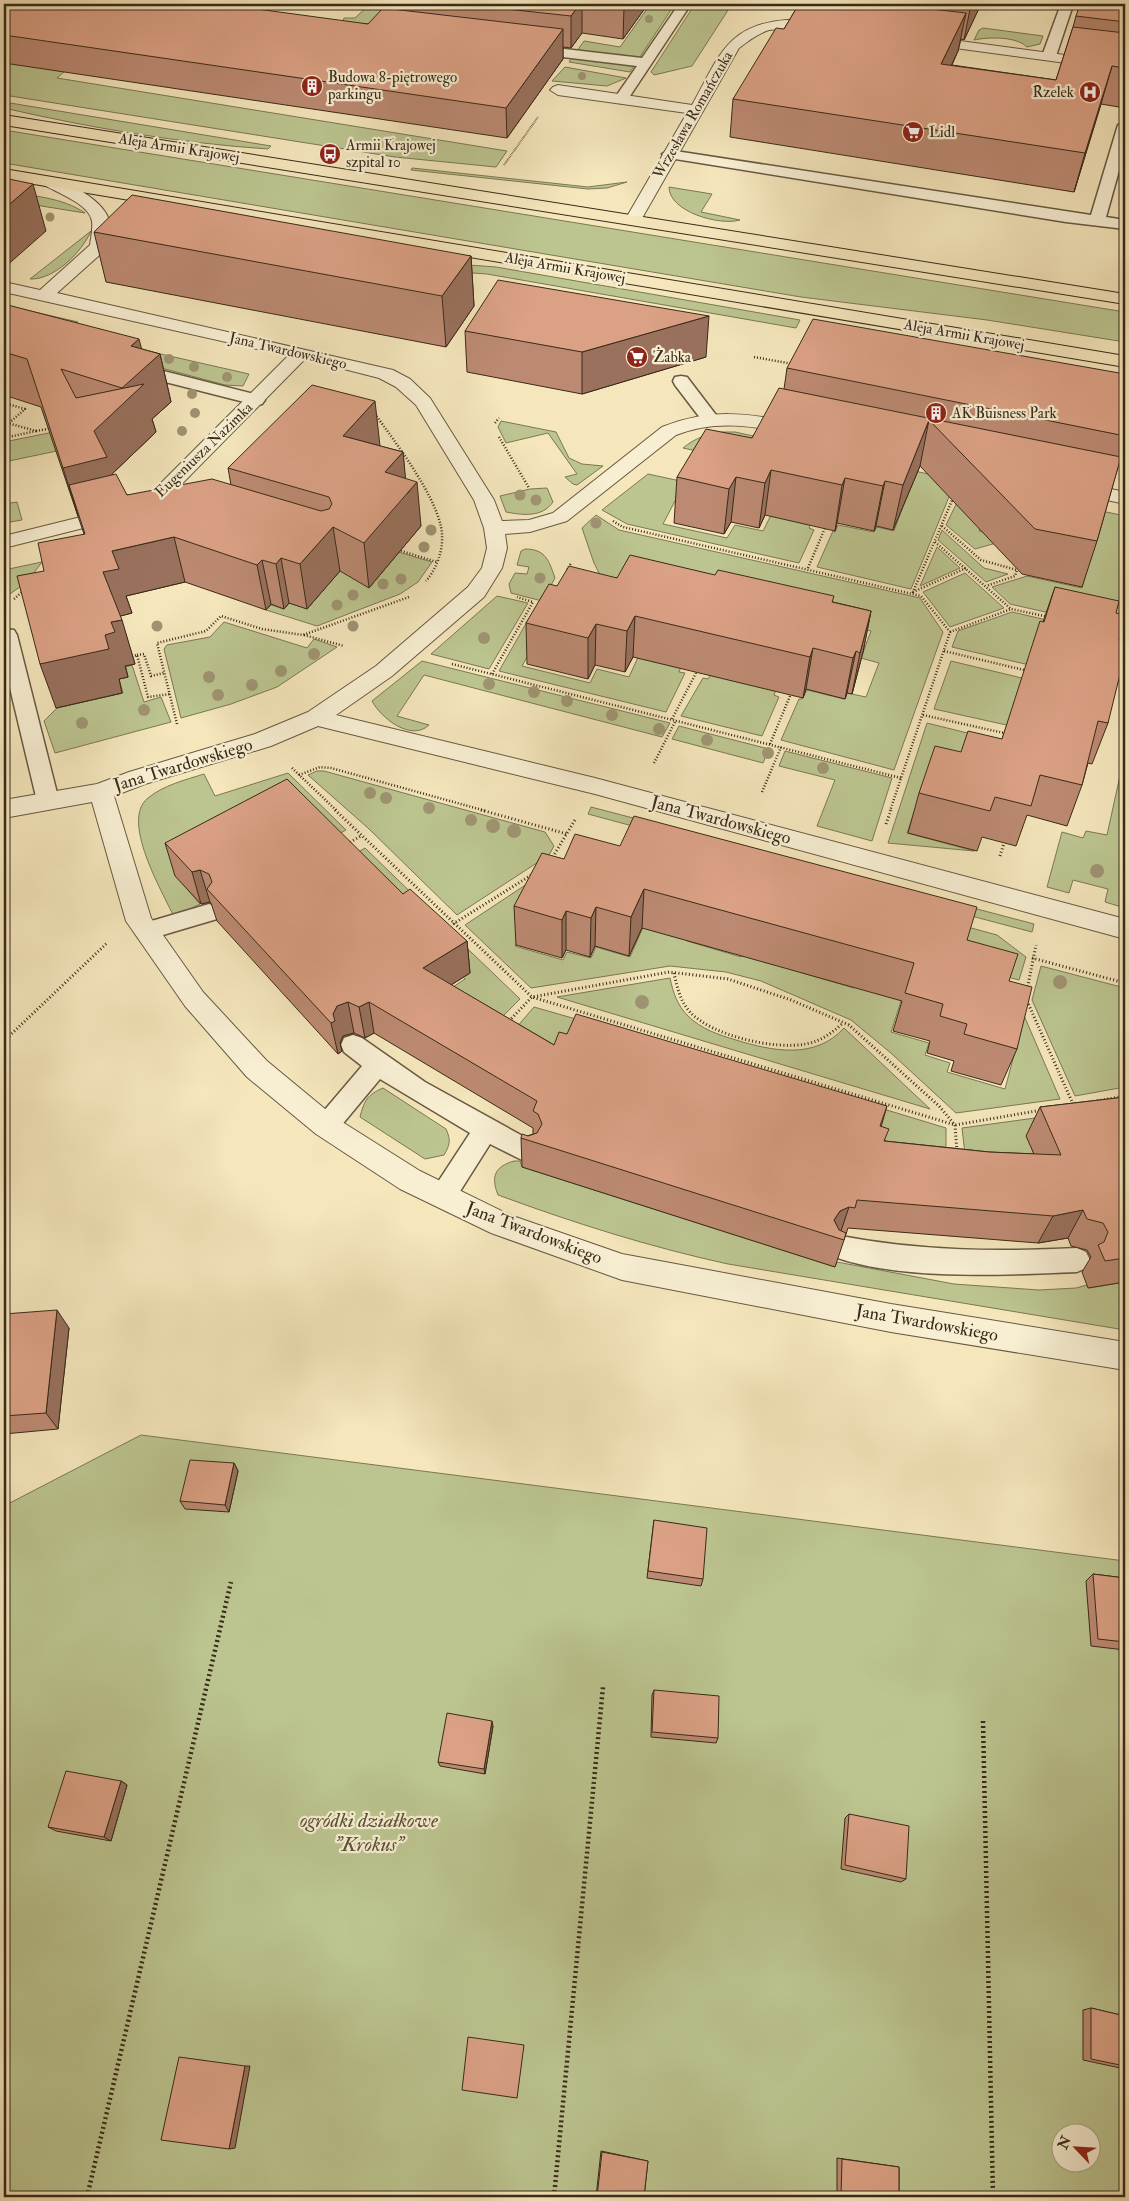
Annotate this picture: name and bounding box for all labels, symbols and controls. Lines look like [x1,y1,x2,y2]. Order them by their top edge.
street label: Wrzesława Romańczuka [648,47,738,183]
place label: Budowa 8-piętrowego parkingu [327,68,457,105]
building icon: Budowa 8-piętrowego parkingu [300,74,324,98]
hospital icon: Rzelek [1078,80,1102,104]
place label: Rzelek [1032,83,1074,102]
supermarket icon: Lidl [901,120,925,144]
place label: Lidl [929,123,955,142]
street label: Aleja Armii Krajowej [116,129,241,167]
place label: Armii Krajowej szpital 10 [345,136,436,173]
bus stop icon: Armii Krajowej szpital 10 [318,142,342,166]
street label: Aleja Armii Krajowej [502,248,627,288]
street label: Aleja Armii Krajowej [901,315,1026,355]
street label: Jana Twardowskiego [226,328,349,375]
supermarket icon: Żabka [625,345,649,369]
place label: Żabka [653,346,692,367]
street label: Eugeniusza Nazimka [151,398,257,502]
building icon: AK Buisness Park [924,401,948,425]
place label: AK Buisness Park [951,404,1057,423]
street label: Jana Twardowskiego [110,733,256,797]
street label: Jana Twardowskiego [647,790,794,850]
street label: Jana Twardowskiego [462,1196,606,1270]
street label: Jana Twardowskiego [853,1299,1000,1347]
park label: ogródki działkowe "Krokus" [300,1807,439,1858]
north arrow [1052,2124,1102,2174]
text: N [1054,2133,1075,2153]

